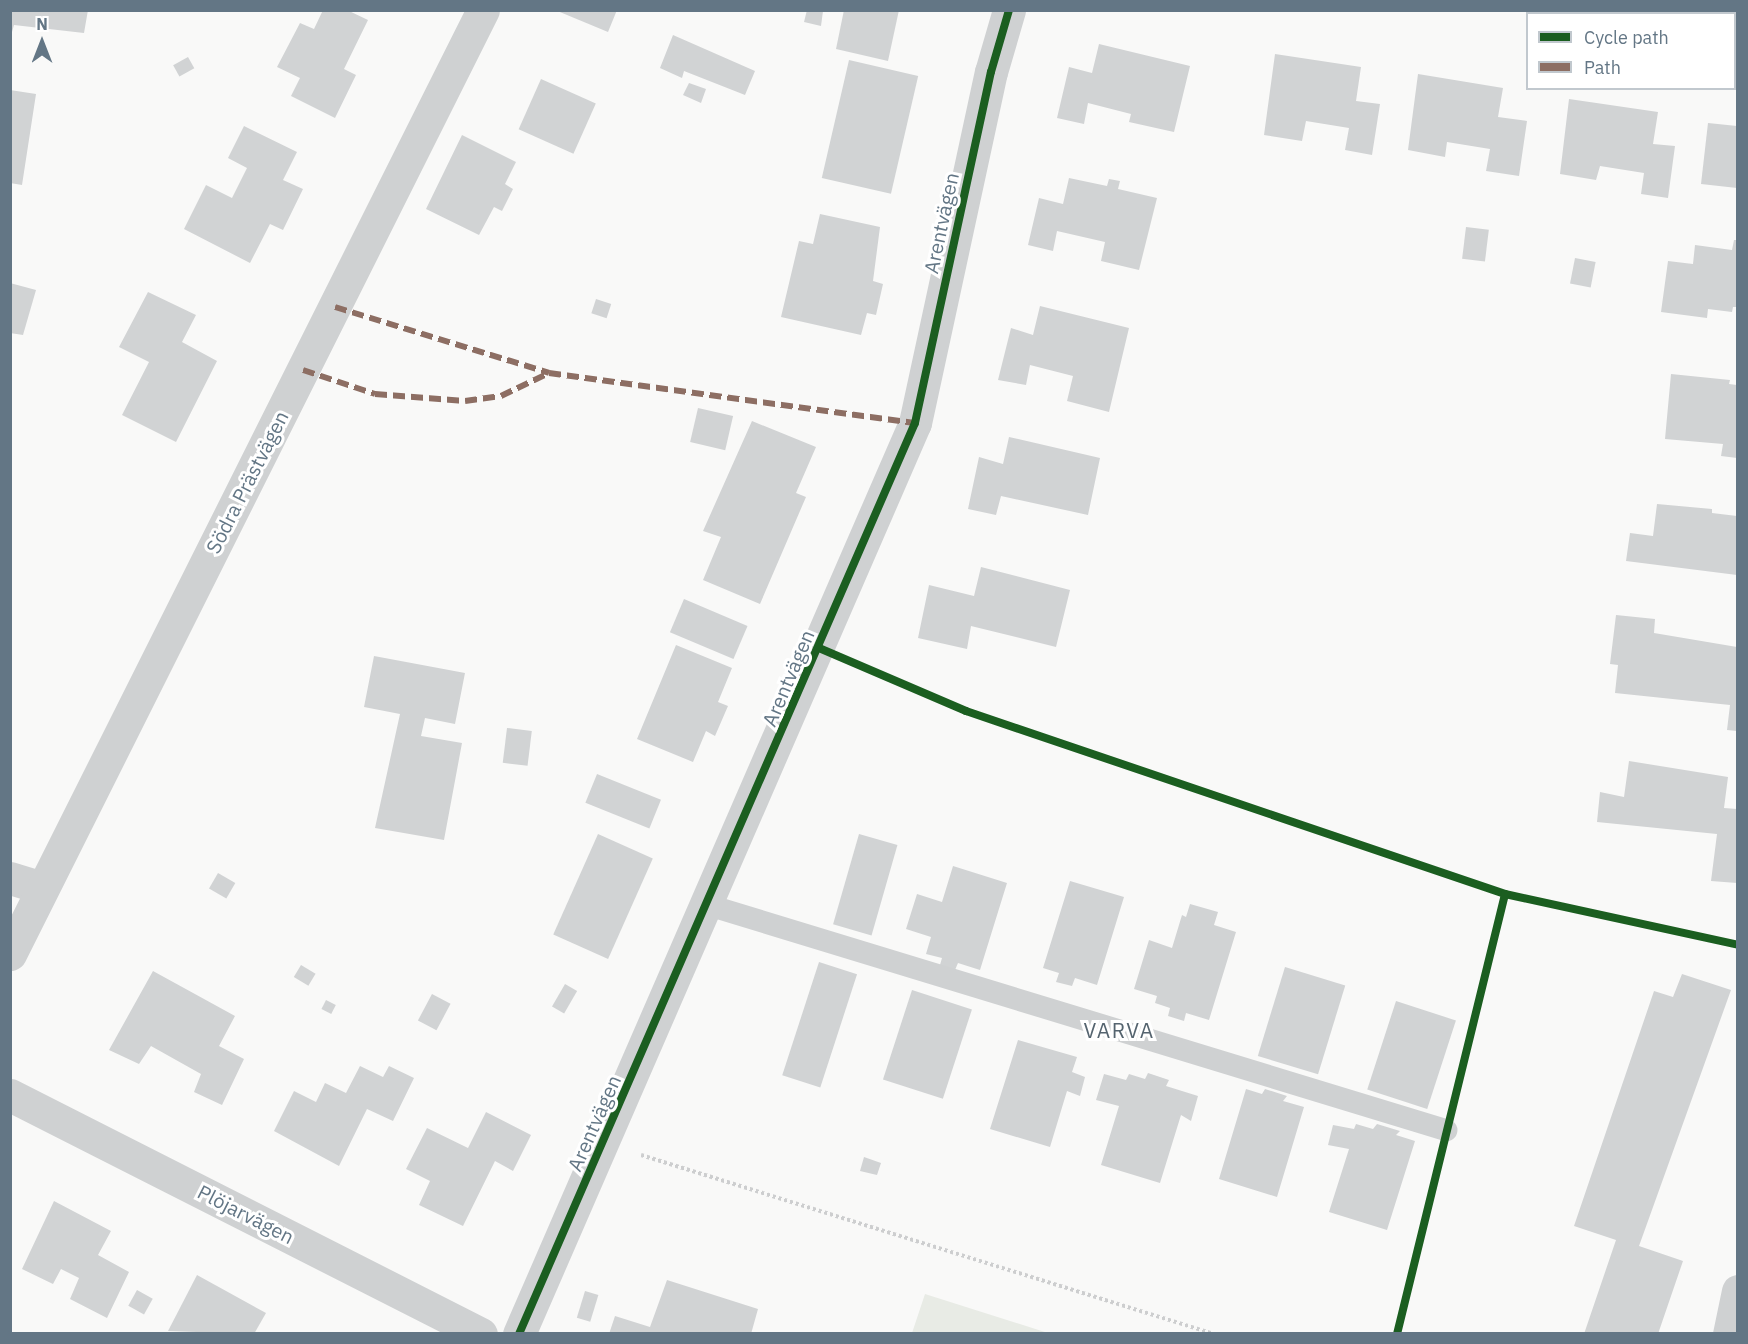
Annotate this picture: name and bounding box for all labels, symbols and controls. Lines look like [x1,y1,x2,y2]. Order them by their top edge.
north arrow [12,12,72,72]
legend [1526,12,1736,90]
text: N [36,14,48,34]
text: Cycle path [1584,26,1669,49]
text: Path [1584,56,1621,79]
street label: Arentvägen [919,170,963,276]
street label: Södra Prästvägen [201,407,293,557]
street label: Arentvägen [757,626,819,730]
district label: VARVA [1083,1017,1155,1043]
street label: Arentvägen [562,1071,626,1175]
street label: Plöjarvägen [194,1179,298,1249]

